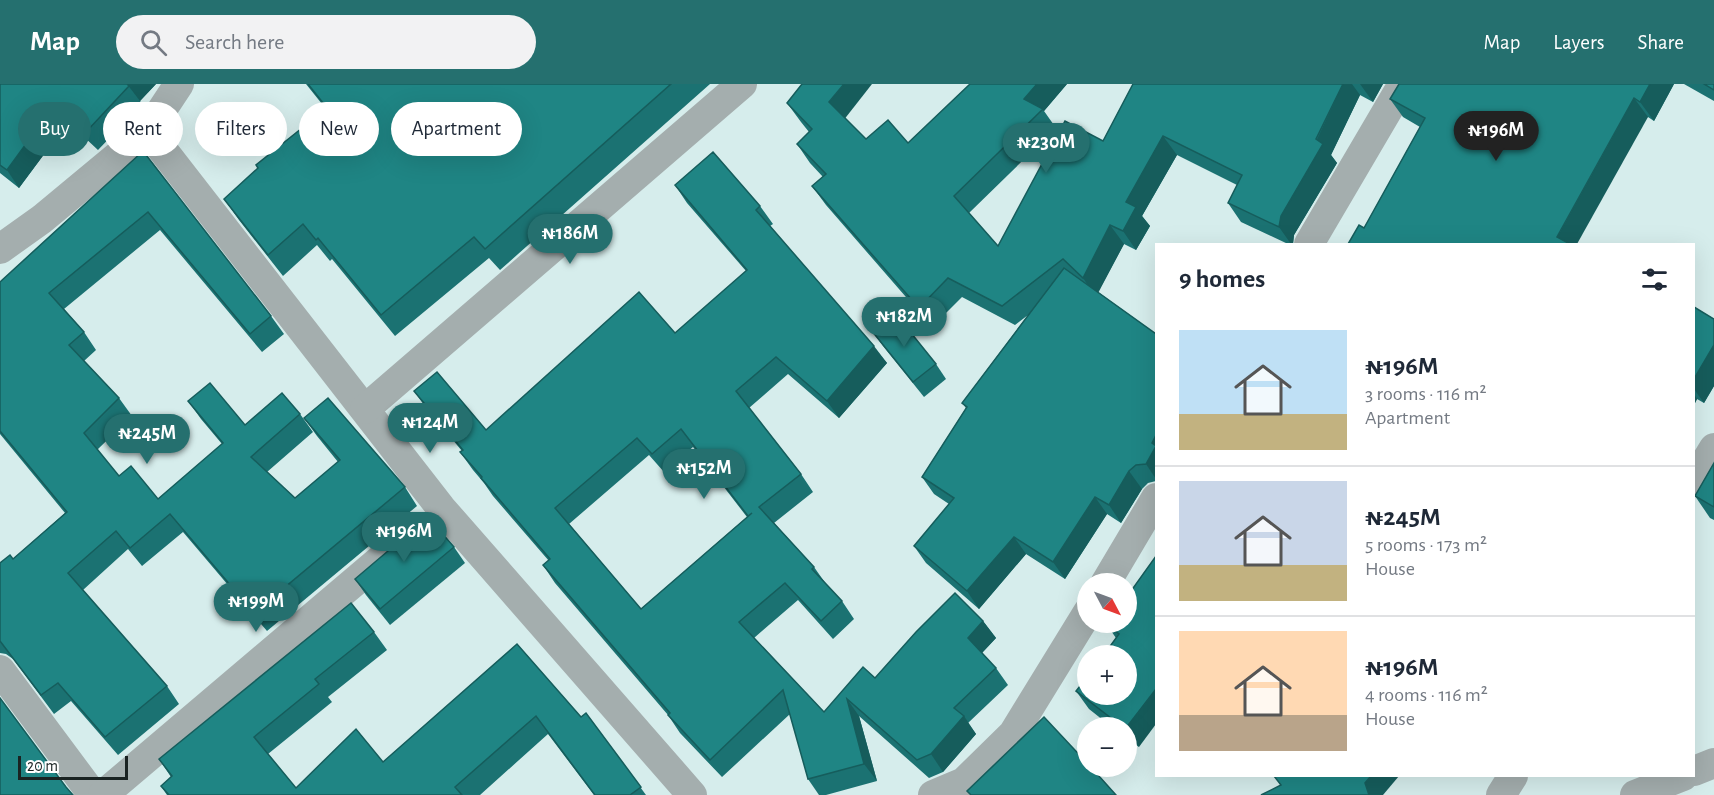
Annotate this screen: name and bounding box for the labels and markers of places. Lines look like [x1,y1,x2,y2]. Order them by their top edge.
pin: ₦196M [1454,111,1538,162]
pin: ₦230M [1004,123,1088,174]
pin: ₦186M [528,214,612,265]
pin: ₦182M [862,297,946,348]
pin: ₦124M [388,403,472,454]
pin: ₦245M [105,414,189,465]
pin: ₦152M [662,449,746,500]
pin: ₦196M [362,512,446,563]
pin: ₦199M [214,582,298,633]

